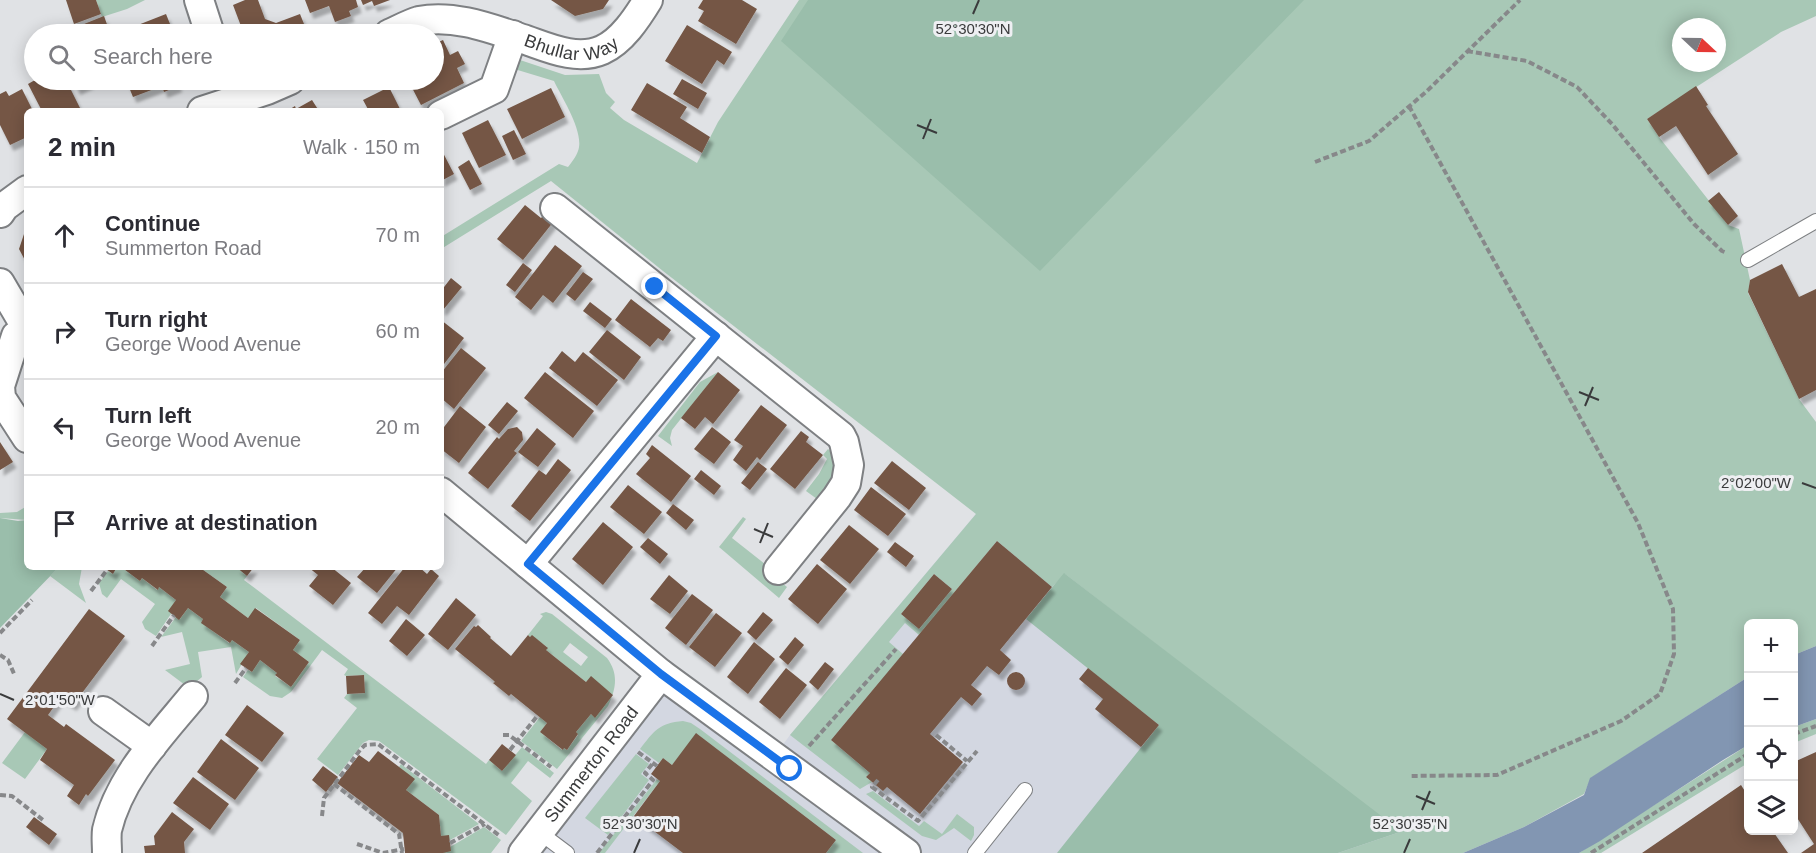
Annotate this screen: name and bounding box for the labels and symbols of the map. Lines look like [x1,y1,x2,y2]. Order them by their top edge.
north arrow [1672,18,1726,72]
text: 52°30'30"N [935,20,1011,37]
street label: Bhullar Way [522,30,622,65]
route end [641,273,667,299]
text: 2°02'00"W [1721,474,1792,491]
text: 2°01'50"W [25,691,96,708]
street label: Summerton Road [540,702,642,826]
route start [776,755,802,781]
text: 52°30'30"N [602,815,678,832]
text: 52°30'35"N [1372,815,1448,832]

